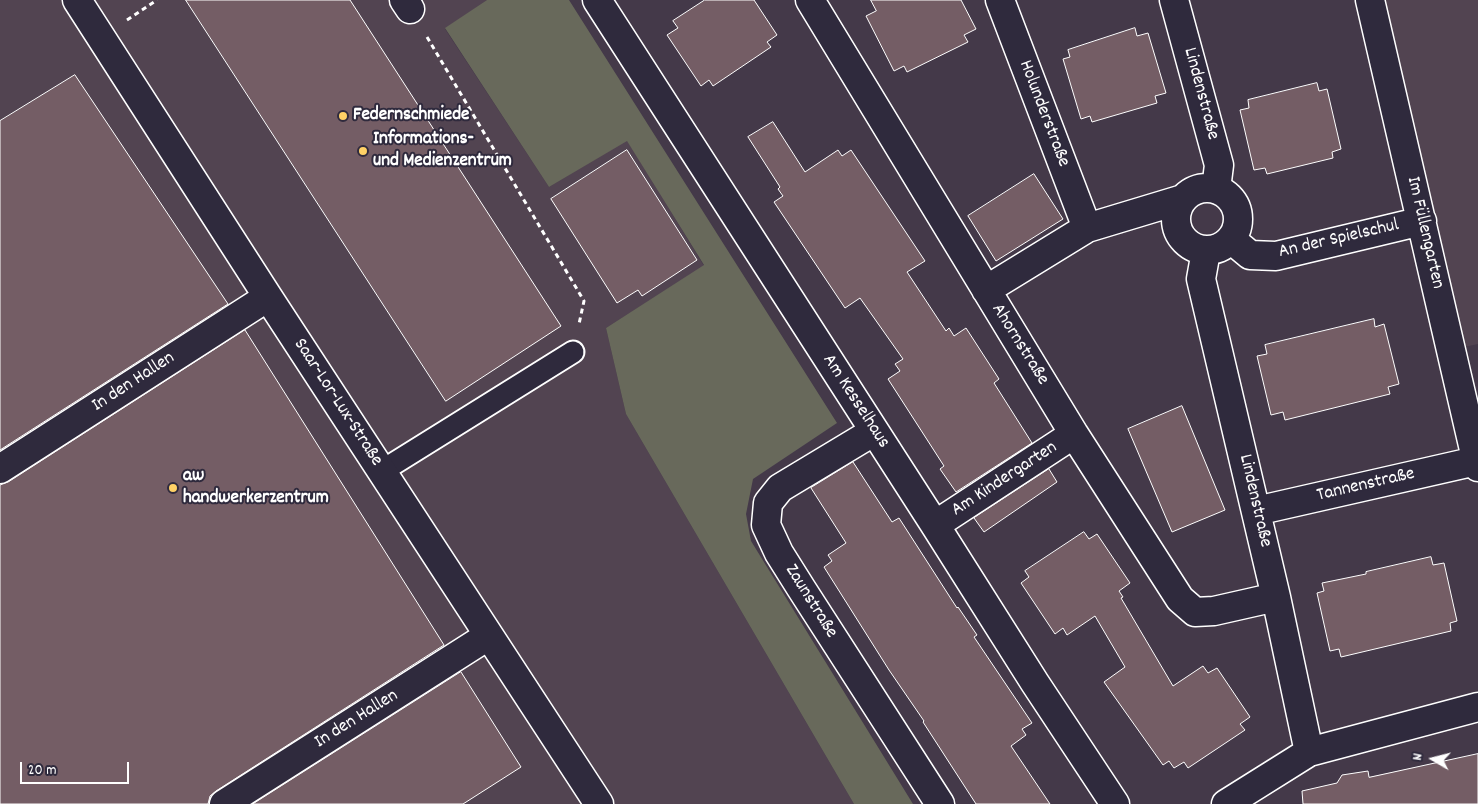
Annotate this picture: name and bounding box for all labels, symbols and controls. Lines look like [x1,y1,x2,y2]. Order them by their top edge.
street label: Lindenstraße [1177,45,1223,143]
street label: Holunderstraße [1012,57,1074,171]
place label: Federnschmiede [353,105,469,127]
marker: Federnschmiede [337,110,349,122]
place label: Informations- und Medienzentrum [373,129,512,173]
marker: Informations- und Medienzentrum [357,145,369,157]
street label: Im Füllengarten [1400,175,1448,291]
street label: An der Spielschul [1277,215,1401,265]
street label: Ahornstraße [985,300,1053,390]
street label: Saar-Lor-Lux-Straße [287,335,387,471]
street label: In den Hallen [88,348,180,418]
street label: Am Kesselhaus [816,351,894,453]
street label: Am Kindergarten [948,437,1062,523]
street label: Lindenstraße [1232,452,1276,550]
street label: Tannenstraße [1315,464,1417,508]
place label: aw handwerkerzentrum [183,466,329,510]
marker: aw handwerkerzentrum [167,482,179,494]
street label: Zaunstraße [778,561,842,643]
street label: In den Hallen [311,685,403,755]
north arrow [1408,734,1458,784]
scale bar [22,752,131,784]
text: N [1408,752,1429,762]
text: 20 m [28,760,56,782]

